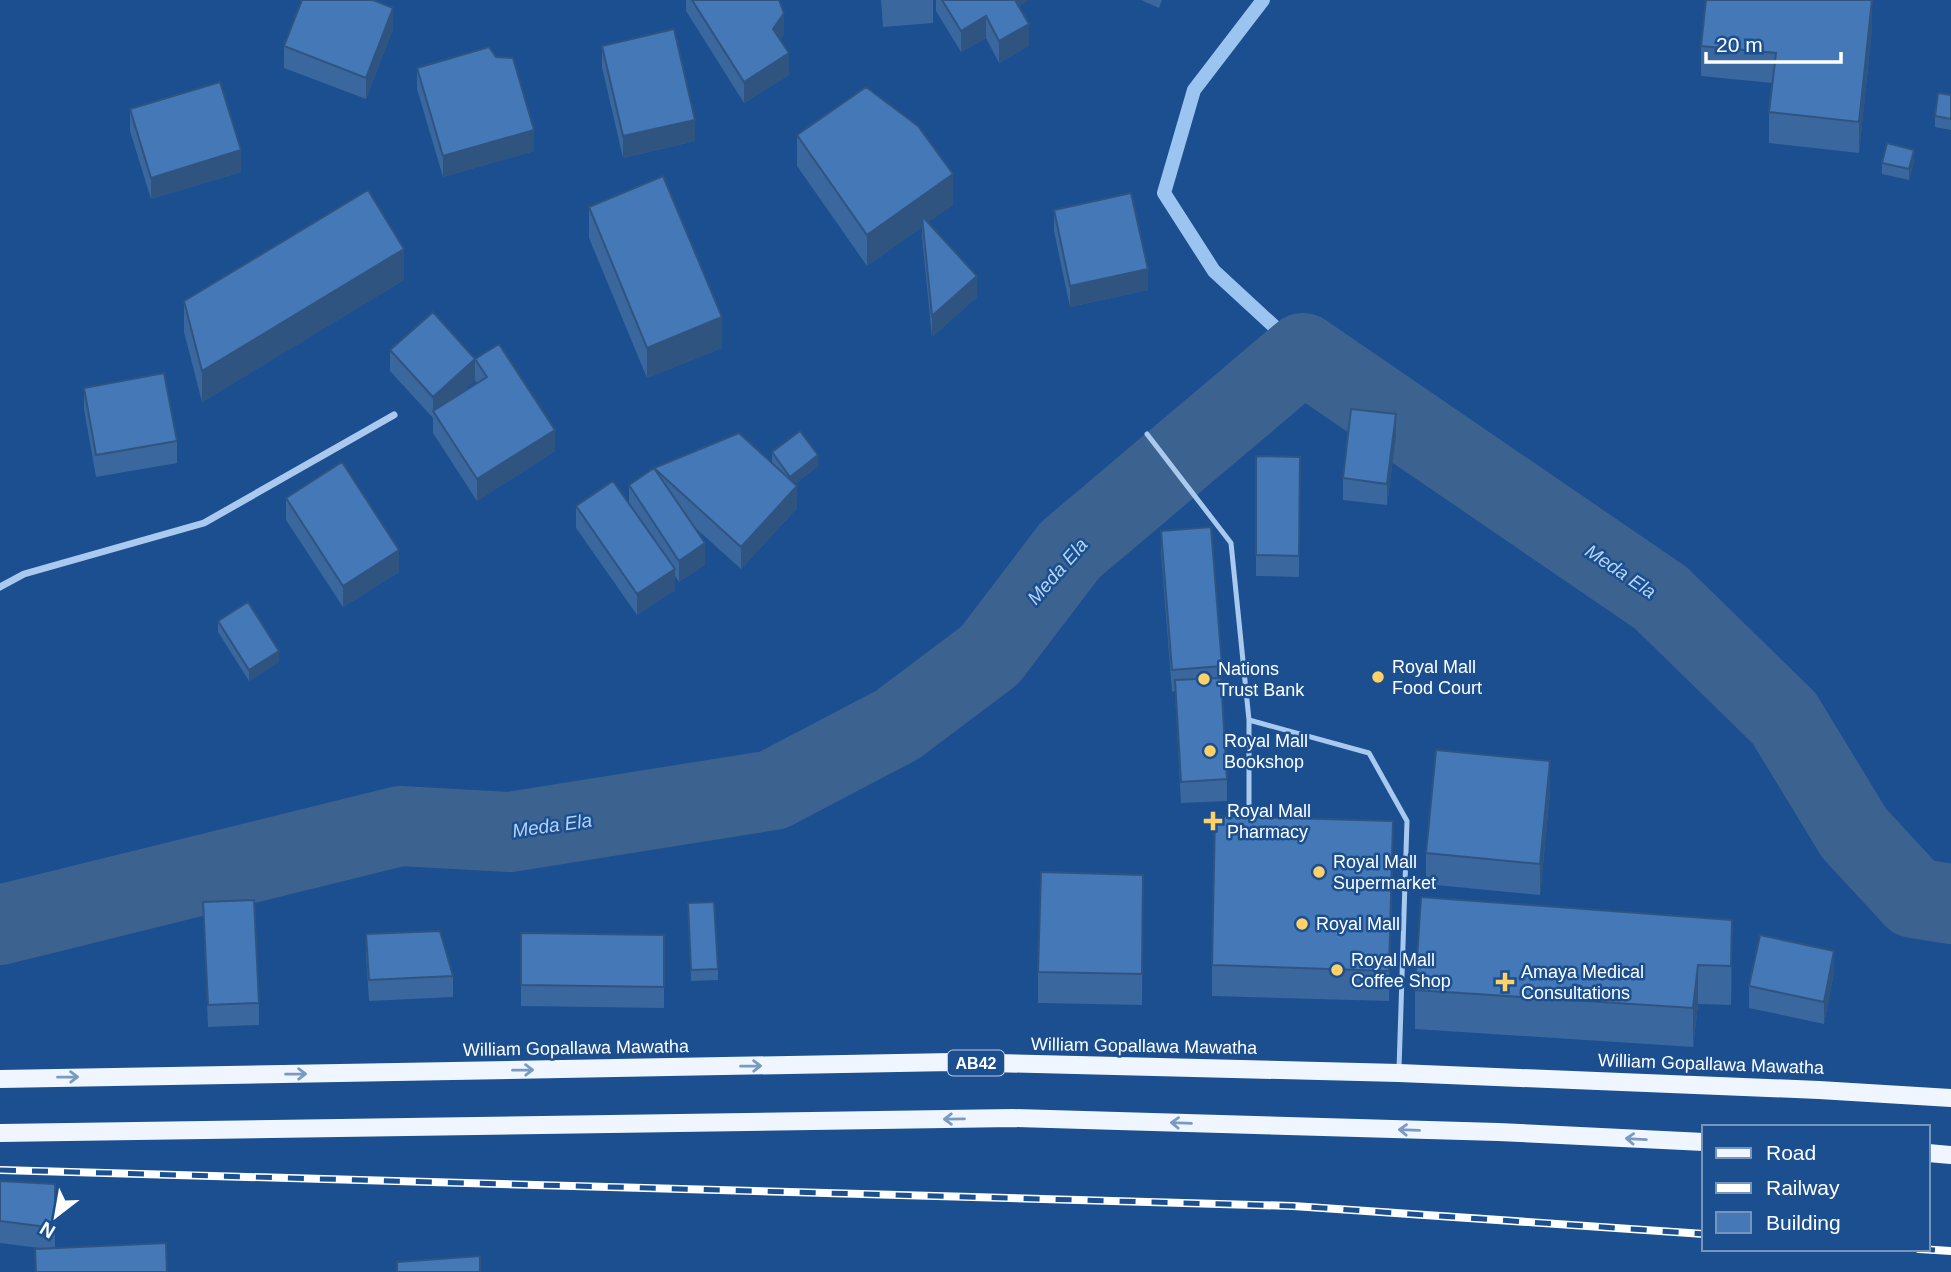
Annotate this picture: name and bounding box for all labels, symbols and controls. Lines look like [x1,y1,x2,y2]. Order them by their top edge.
scale bar [1706,21,1841,65]
text: 20 m [1716,33,1763,56]
water label: Meda Ela [1023,534,1092,609]
water label: Meda Ela [1582,540,1660,603]
place label: Royal Mall Food Court [1392,657,1482,698]
place label: Nations Trust Bank [1218,659,1305,700]
marker: Royal Mall Food Court [1370,669,1386,685]
marker: Nations Trust Bank [1196,671,1212,687]
place label: Royal Mall Bookshop [1224,731,1308,772]
marker: Royal Mall Bookshop [1202,743,1218,759]
place label: Royal Mall Pharmacy [1227,801,1311,842]
water label: Meda Ela [511,810,593,841]
marker: Royal Mall Pharmacy [1205,813,1221,829]
place label: Royal Mall Supermarket [1333,852,1436,893]
marker: Royal Mall Supermarket [1311,864,1327,880]
place label: Royal Mall [1316,914,1400,934]
marker: Royal Mall [1294,916,1310,932]
place label: Royal Mall Coffee Shop [1351,950,1451,991]
marker: Royal Mall Coffee Shop [1329,962,1345,978]
place label: Amaya Medical Consultations [1521,962,1644,1003]
marker: Amaya Medical Consultations [1495,972,1515,992]
street label: William Gopallawa Mawatha [1031,1034,1258,1058]
street label: William Gopallawa Mawatha [463,1036,690,1060]
road number: AB42 [948,1050,1004,1076]
street label: William Gopallawa Mawatha [1598,1050,1825,1078]
one-way arrow [739,1059,762,1072]
one-way arrow [511,1063,534,1076]
one-way arrow [284,1067,307,1080]
one-way arrow [56,1071,79,1084]
one-way arrow [943,1112,966,1126]
one-way arrow [1170,1116,1193,1130]
one-way arrow [1398,1123,1421,1136]
legend [1702,1125,1930,1251]
one-way arrow [1625,1132,1648,1145]
text: Road [1766,1141,1816,1164]
text: Railway [1766,1176,1840,1199]
north arrow [21,1181,91,1251]
text: Building [1766,1211,1841,1234]
text: N [36,1218,59,1243]

